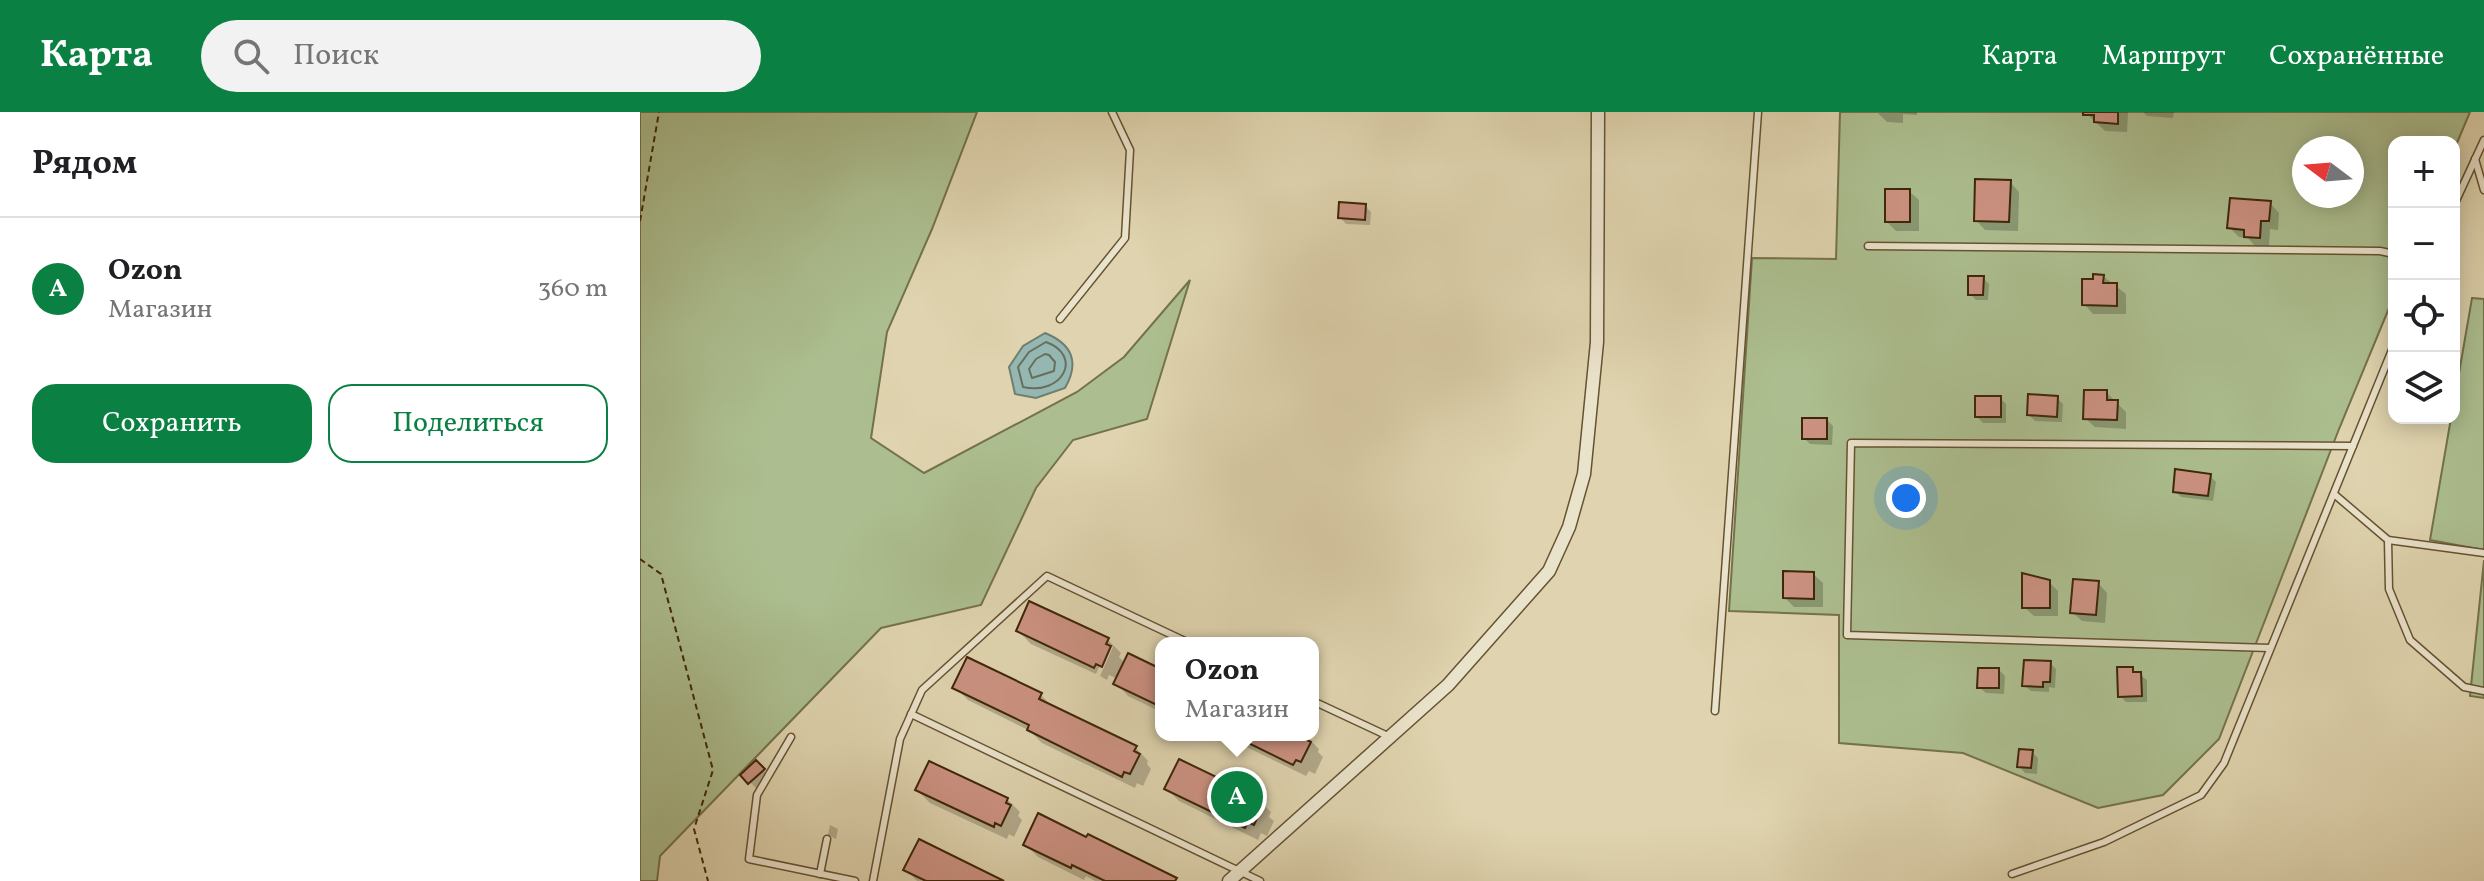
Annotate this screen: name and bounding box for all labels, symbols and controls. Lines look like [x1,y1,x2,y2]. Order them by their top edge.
search box [201,20,761,92]
text: Карта [40,30,153,83]
icon: search [229,34,273,78]
text: Поиск [293,35,379,77]
text: Карта [1982,37,2058,76]
text: Маршрут [2102,37,2225,76]
text: Сохранённые [2269,37,2444,76]
north arrow [2292,136,2364,208]
map controls [2388,136,2460,424]
button: + [2388,136,2460,208]
text: Рядом [32,141,137,188]
button: − [2388,208,2460,280]
text: Ozon [108,250,182,292]
text: A [49,271,67,307]
text: 360 m [538,271,608,307]
button: locate [2388,280,2460,352]
text: Магазин [108,292,212,328]
button: layers [2388,352,2460,424]
button: Сохранить [32,384,312,463]
button: Поделиться [328,384,608,463]
your location [1886,478,1926,518]
popup [1155,637,1319,741]
text: Ozon [1185,650,1259,692]
text: Магазин [1185,692,1289,728]
pin: A [1211,767,1263,827]

